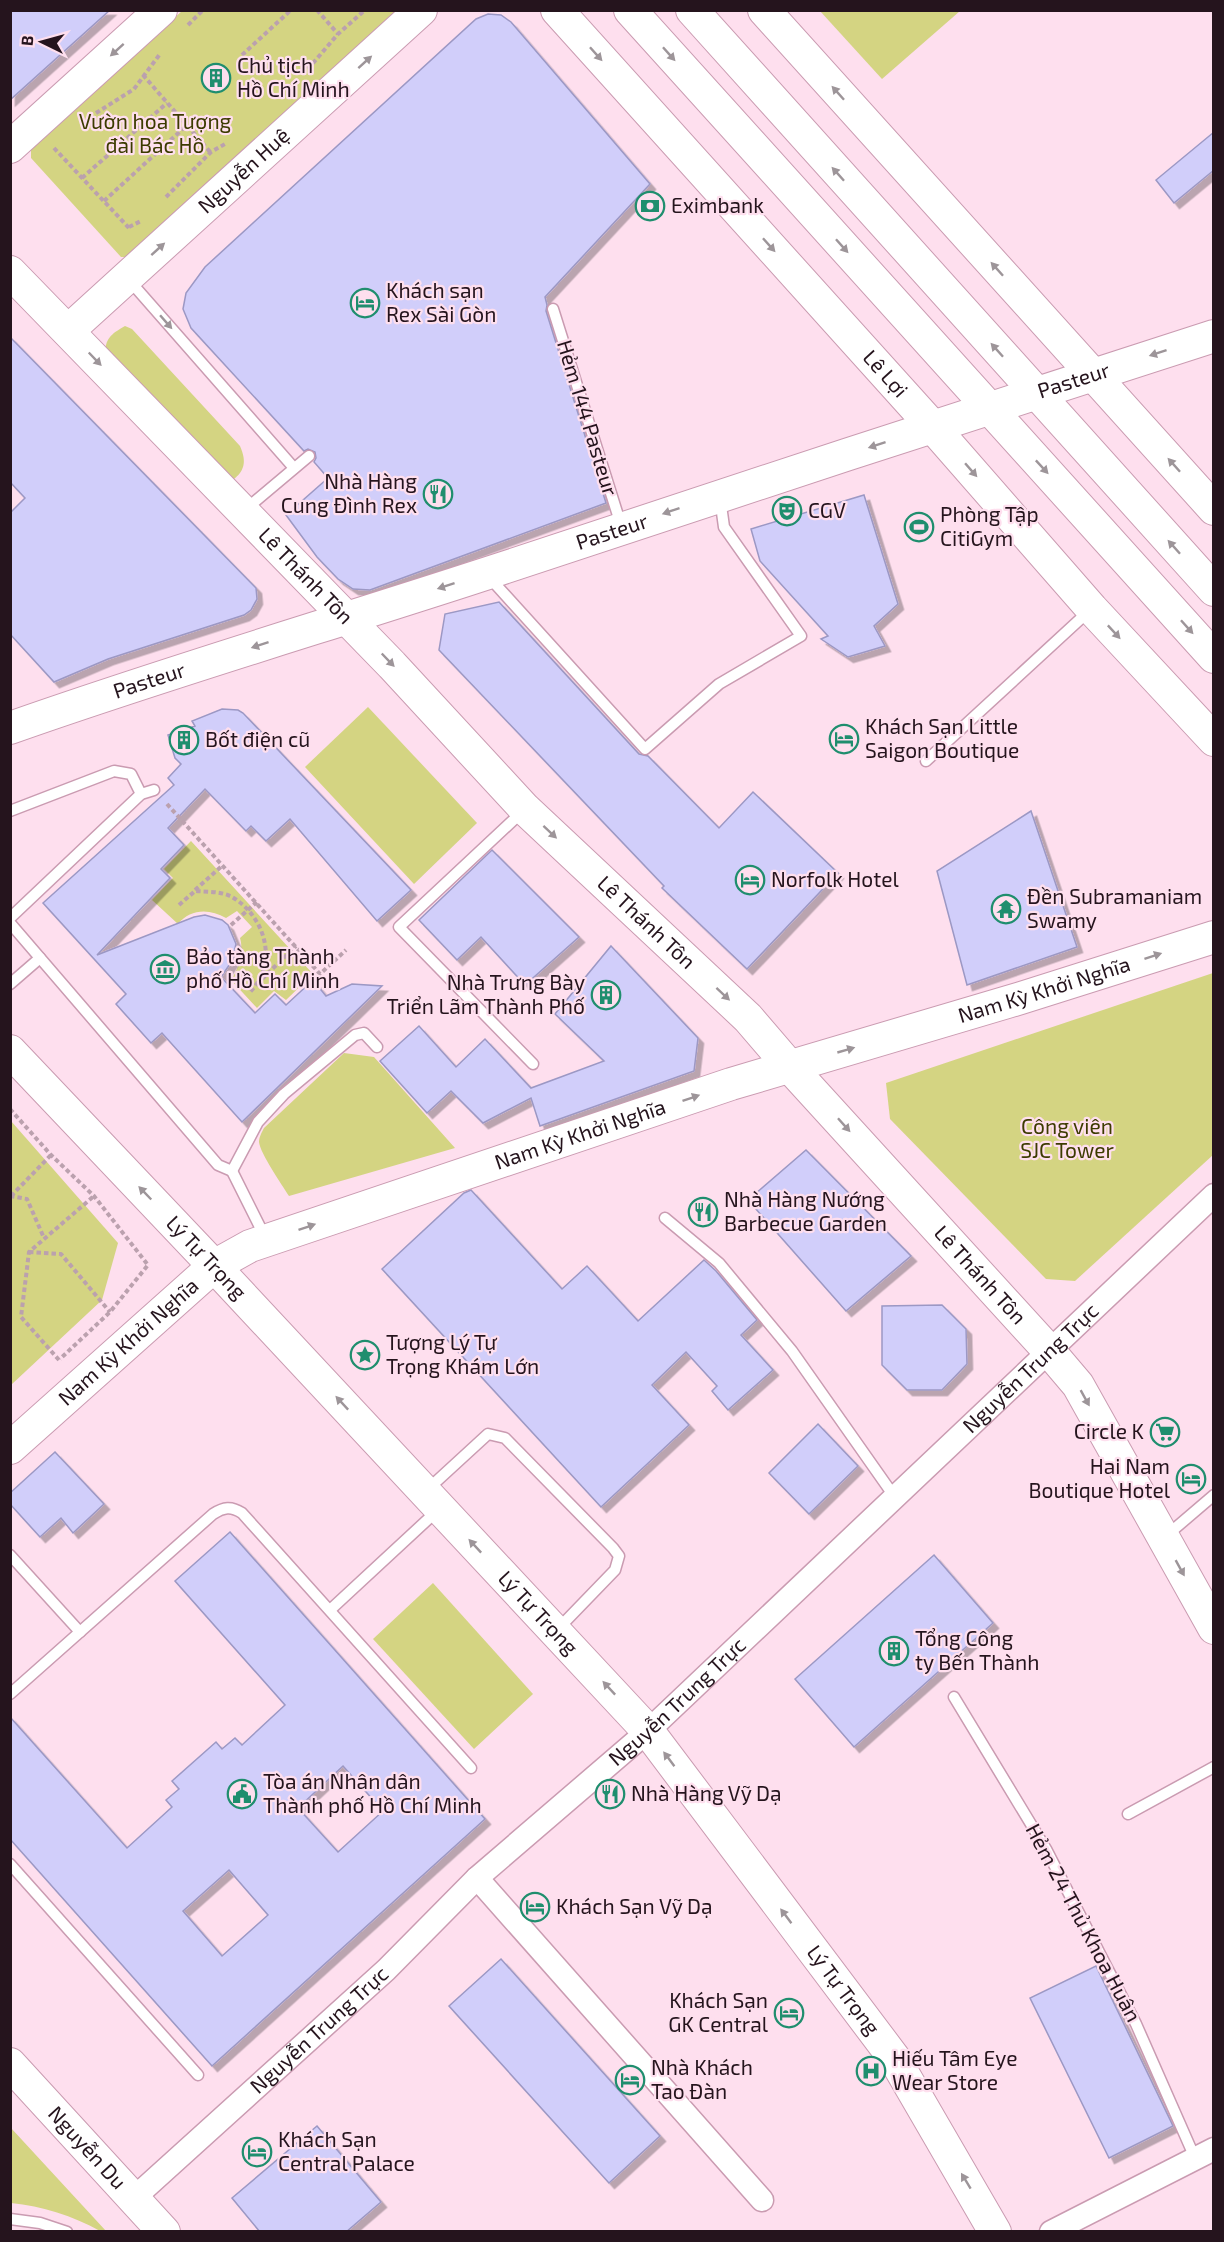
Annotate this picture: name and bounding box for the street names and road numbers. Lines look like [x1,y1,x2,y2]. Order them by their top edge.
street label: Nguyễn Huệ [192,122,294,218]
street label: Hẻm 144 Pasteur [553,337,624,499]
street label: Lê Lợi [859,344,914,402]
street label: Pasteur [1034,356,1113,403]
street label: Pasteur [572,507,651,554]
street label: Lê Thánh Tôn [254,522,359,628]
street label: Pasteur [110,656,188,703]
street label: Lê Thánh Tôn [593,870,701,973]
street label: Nam Kỳ Khởi Nghĩa [955,950,1133,1027]
street label: Nam Kỳ Khởi Nghĩa [491,1093,668,1174]
street label: Lý Tự Trọng [162,1210,253,1304]
street label: Lê Thánh Tôn [930,1220,1032,1329]
street label: Nam Kỳ Khởi Nghĩa [53,1272,203,1410]
street label: Nguyễn Trung Trực [957,1297,1103,1437]
street label: Lý Tự Trọng [494,1565,584,1659]
street label: Nguyễn Trung Trực [603,1631,750,1770]
street label: Hẻm 24 Thủ Khoa Huân [1021,1819,1147,2026]
street label: Lý Tự Trọng [803,1940,886,2039]
street label: Nguyễn Trung Trực [244,1960,393,2098]
street label: Nguyễn Du [44,2100,132,2194]

